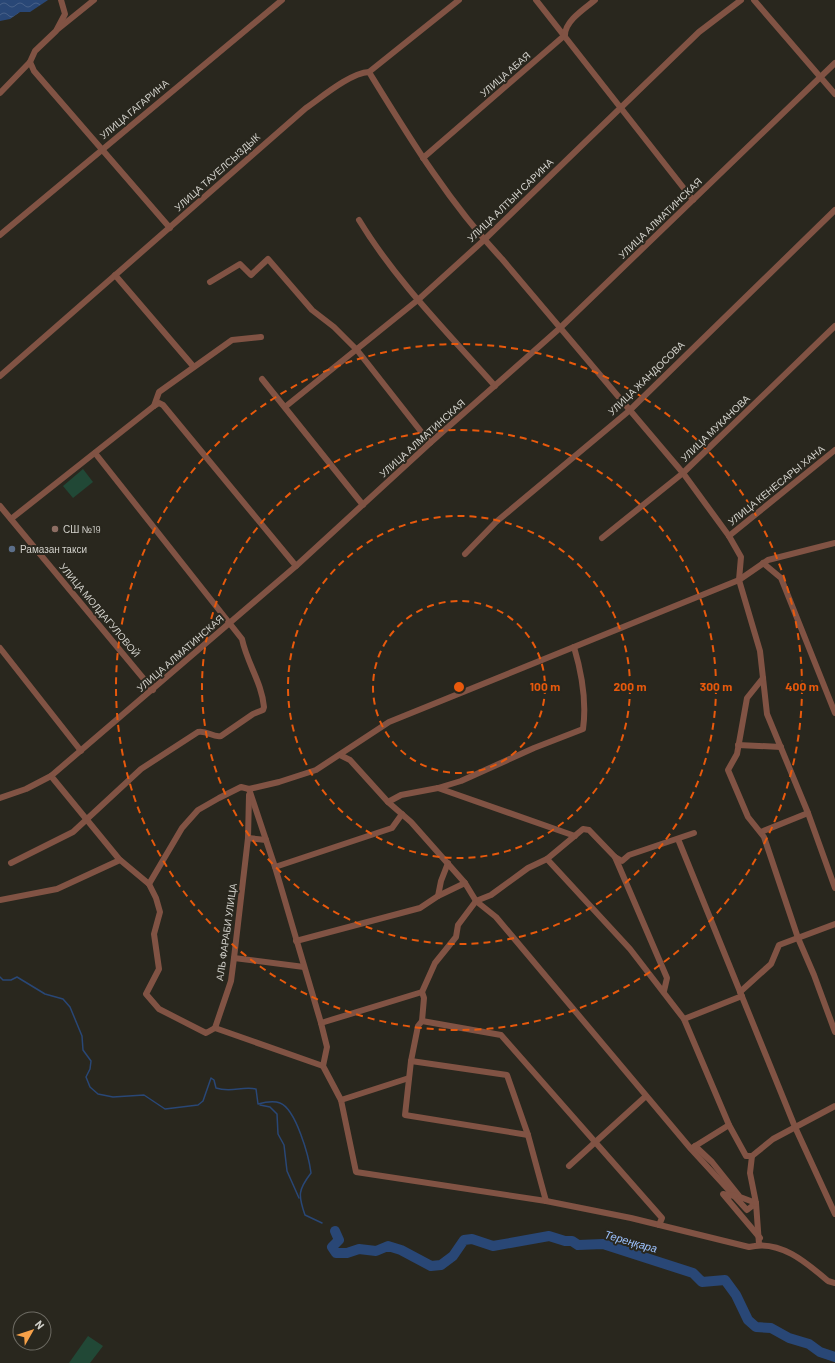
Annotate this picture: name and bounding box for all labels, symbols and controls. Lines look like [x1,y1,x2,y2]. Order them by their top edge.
street label: УЛИЦА АБАЯ [477,49,533,99]
street label: УЛИЦА ГАГАРИНА [97,76,171,141]
street label: УЛИЦА ТАУЕЛСЫЗДЫК [172,130,262,214]
street label: УЛИЦА АЛТЫН САРИНА [465,156,556,244]
street label: УЛИЦА АЛМАТИНСКАЯ [616,175,704,261]
street label: УЛИЦА ЖАНДОСОВА [605,338,687,418]
street label: УЛИЦА МУКАНОВА [678,392,752,464]
street label: УЛИЦА АЛМАТИНСКАЯ [377,396,467,480]
street label: УЛИЦА КЕНЕСАРЫ ХАНА [725,442,827,528]
place label: СШ №19 [63,523,101,535]
marker: СШ №19 [50,524,60,534]
place label: Рамазан такси [20,543,87,555]
marker: Рамазан такси [7,544,17,554]
street label: УЛИЦА МОЛДАГУЛОВОЙ [57,561,143,659]
street label: УЛИЦА АЛМАТИНСКАЯ [134,612,226,694]
text: 100 m [530,679,560,693]
text: 200 m [614,679,646,693]
text: 300 m [700,679,732,693]
text: 400 m [785,679,819,693]
centre of rings [452,680,466,694]
street label: АЛЬ ФАРАБИ УЛИЦА [213,882,239,982]
water label: Тереңқара [603,1227,659,1255]
north arrow [12,1311,52,1351]
text: N [33,1317,48,1331]

